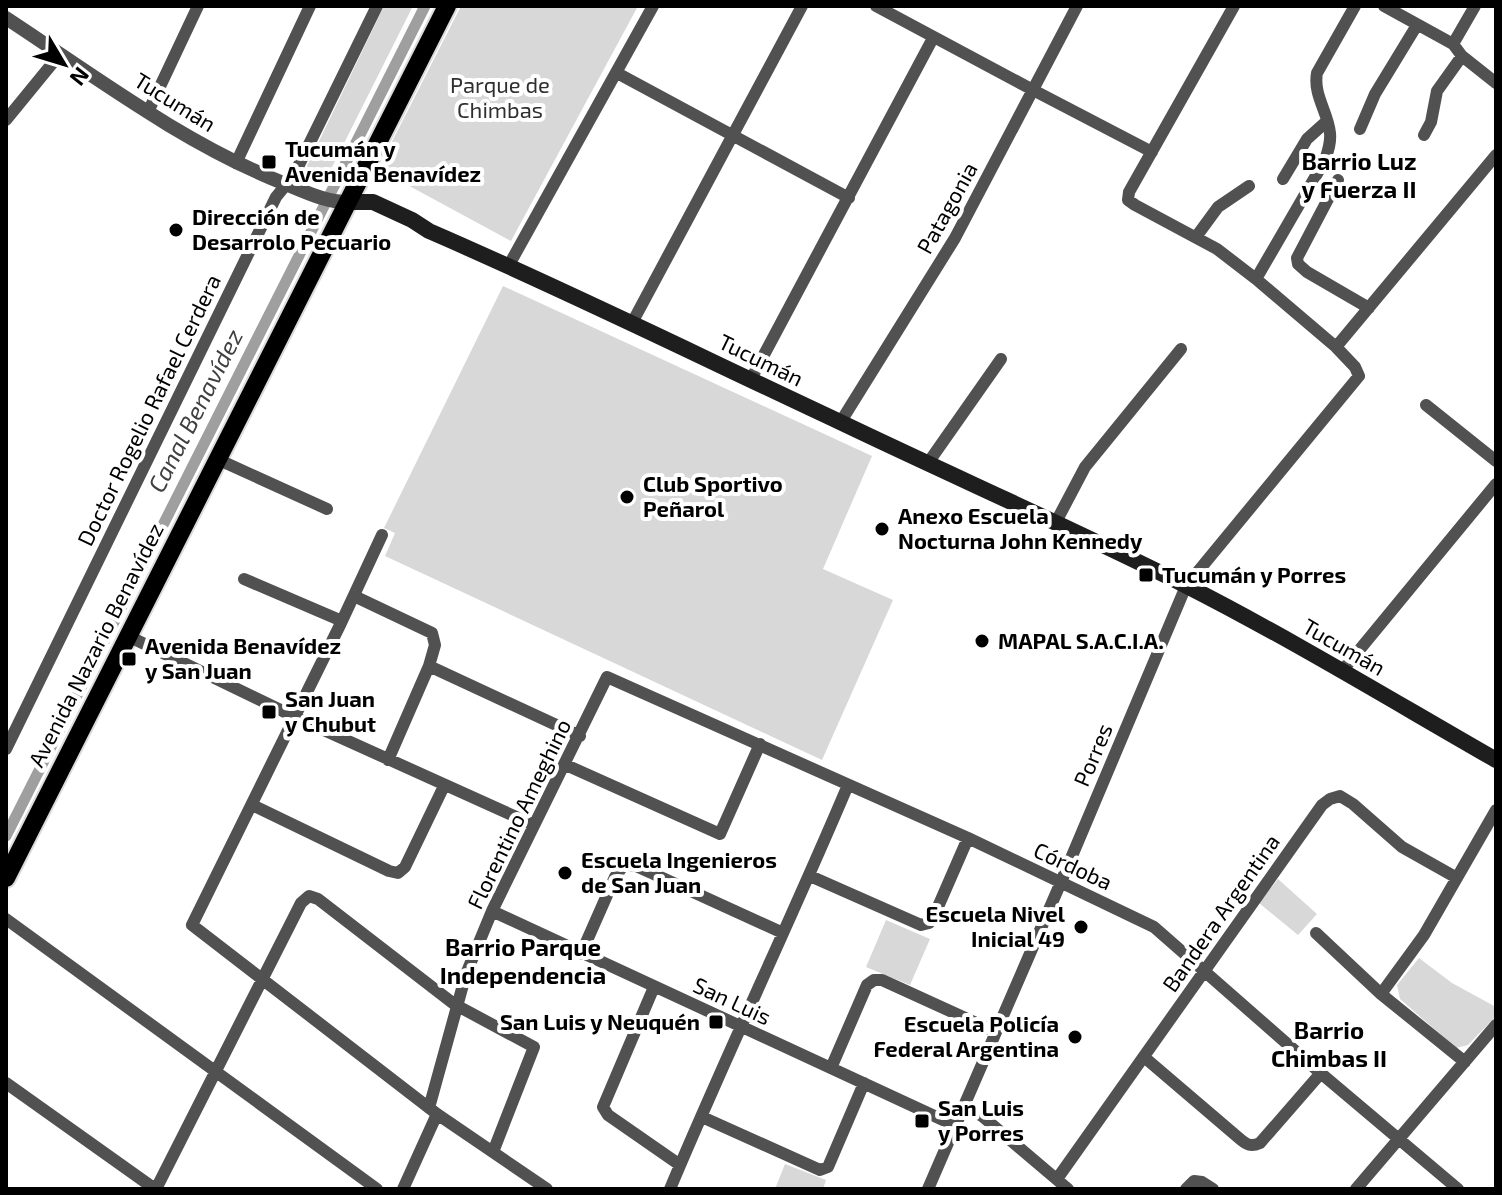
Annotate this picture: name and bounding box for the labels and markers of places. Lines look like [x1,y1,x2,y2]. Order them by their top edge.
place label: Tucumán y Avenida Benavídez [285,135,481,186]
marker: Tucumán y Avenida Benavídez [260,153,278,171]
place label: Dirección de Desarrolo Pecuario [192,203,391,254]
marker: Dirección de Desarrolo Pecuario [167,221,185,239]
place label: Club Sportivo Peñarol [643,470,783,521]
marker: Club Sportivo Peñarol [618,488,636,506]
place label: Anexo Escuela Nocturna John Kennedy [898,502,1143,554]
marker: Anexo Escuela Nocturna John Kennedy [873,520,891,538]
place label: Tucumán y Porres [1162,561,1346,588]
marker: Tucumán y Porres [1137,566,1155,584]
place label: MAPAL S.A.C.I.A. [998,627,1164,653]
place label: Avenida Benavídez y San Juan [145,632,341,684]
marker: MAPAL S.A.C.I.A. [973,632,991,650]
marker: Avenida Benavídez y San Juan [120,650,138,668]
place label: San Juan y Chubut [285,685,376,737]
marker: San Juan y Chubut [260,703,278,721]
place label: Escuela Ingenieros de San Juan [581,846,777,897]
marker: Escuela Ingenieros de San Juan [556,864,574,882]
place label: Escuela Nivel Inicial 49 [926,900,1066,951]
marker: Escuela Nivel Inicial 49 [1072,918,1090,936]
place label: San Luis y Neuquén [500,1008,700,1035]
place label: Escuela Policía Federal Argentina [873,1010,1059,1061]
marker: San Luis y Neuquén [707,1013,725,1031]
marker: Escuela Policía Federal Argentina [1066,1028,1084,1046]
place label: San Luis y Porres [938,1094,1024,1146]
marker: San Luis y Porres [913,1112,931,1130]

